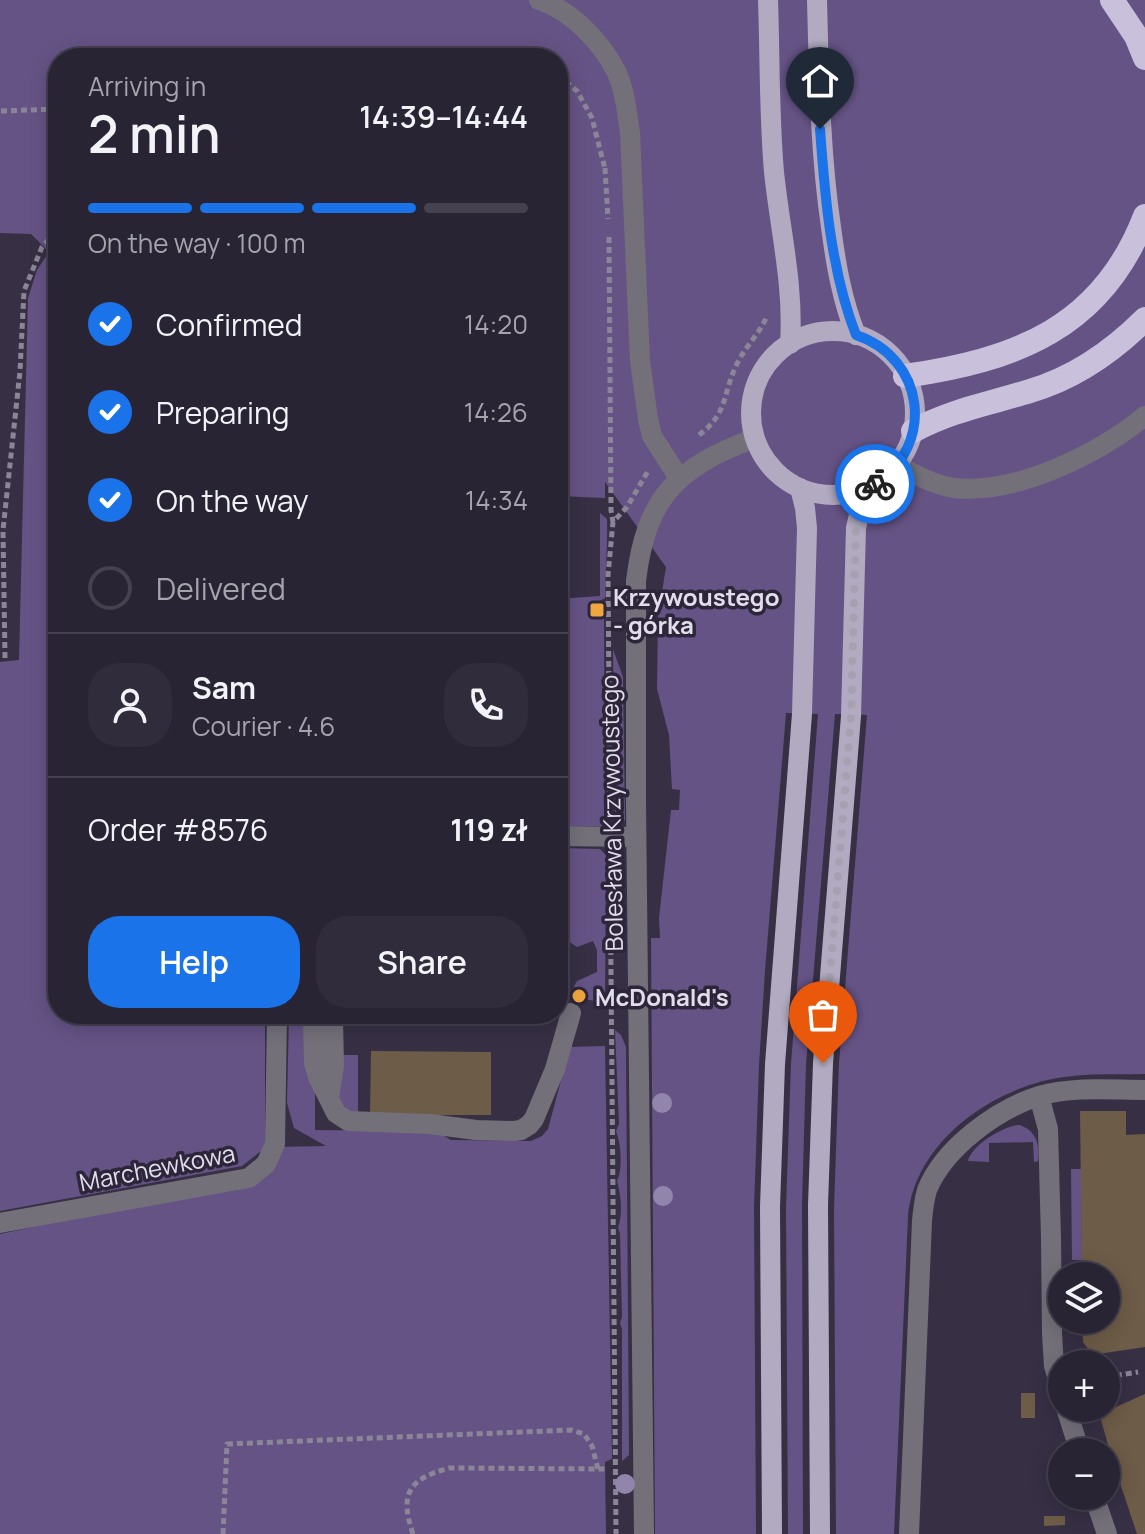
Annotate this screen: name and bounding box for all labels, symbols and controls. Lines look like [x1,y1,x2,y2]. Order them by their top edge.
pin [786,47,854,129]
icon: home [798,59,842,103]
text: Arriving in [88,68,206,104]
text: 14:39–14:44 [359,96,528,137]
text: 2 min [88,98,221,169]
text: On the way · 100 m [88,225,306,261]
icon: check [88,302,132,346]
text: Confirmed [156,304,303,345]
text: 14:20 [464,306,528,342]
icon: check [88,390,132,434]
text: Preparing [156,392,290,433]
text: 14:26 [464,394,528,430]
courier [835,444,915,524]
icon: bike [853,462,897,506]
icon: check [88,478,132,522]
text: On the way [156,480,309,521]
text: 14:34 [465,482,528,518]
text: Delivered [156,568,286,609]
place label: Krzywoustego - górka [613,580,779,641]
marker: Krzywoustego - górka [588,601,606,619]
button: person [88,663,172,747]
button: phone [444,663,528,747]
text: Sam [192,667,256,708]
street label: Bolesława Krzywoustego [592,674,630,952]
text: Courier · 4.6 [192,708,335,744]
text: Order #8576 [88,809,268,850]
text: 119 zł [450,809,528,850]
button: Help [88,916,300,1008]
button: Share [316,916,528,1008]
place label: McDonald's [595,980,729,1013]
pin [789,981,857,1063]
marker: McDonald's [570,987,588,1005]
icon: bag [801,993,845,1037]
street label: Marchewkowa [76,1136,238,1198]
map controls [1048,1262,1120,1510]
button: layers [1048,1262,1120,1334]
button: + [1048,1350,1120,1422]
button: − [1048,1438,1120,1510]

